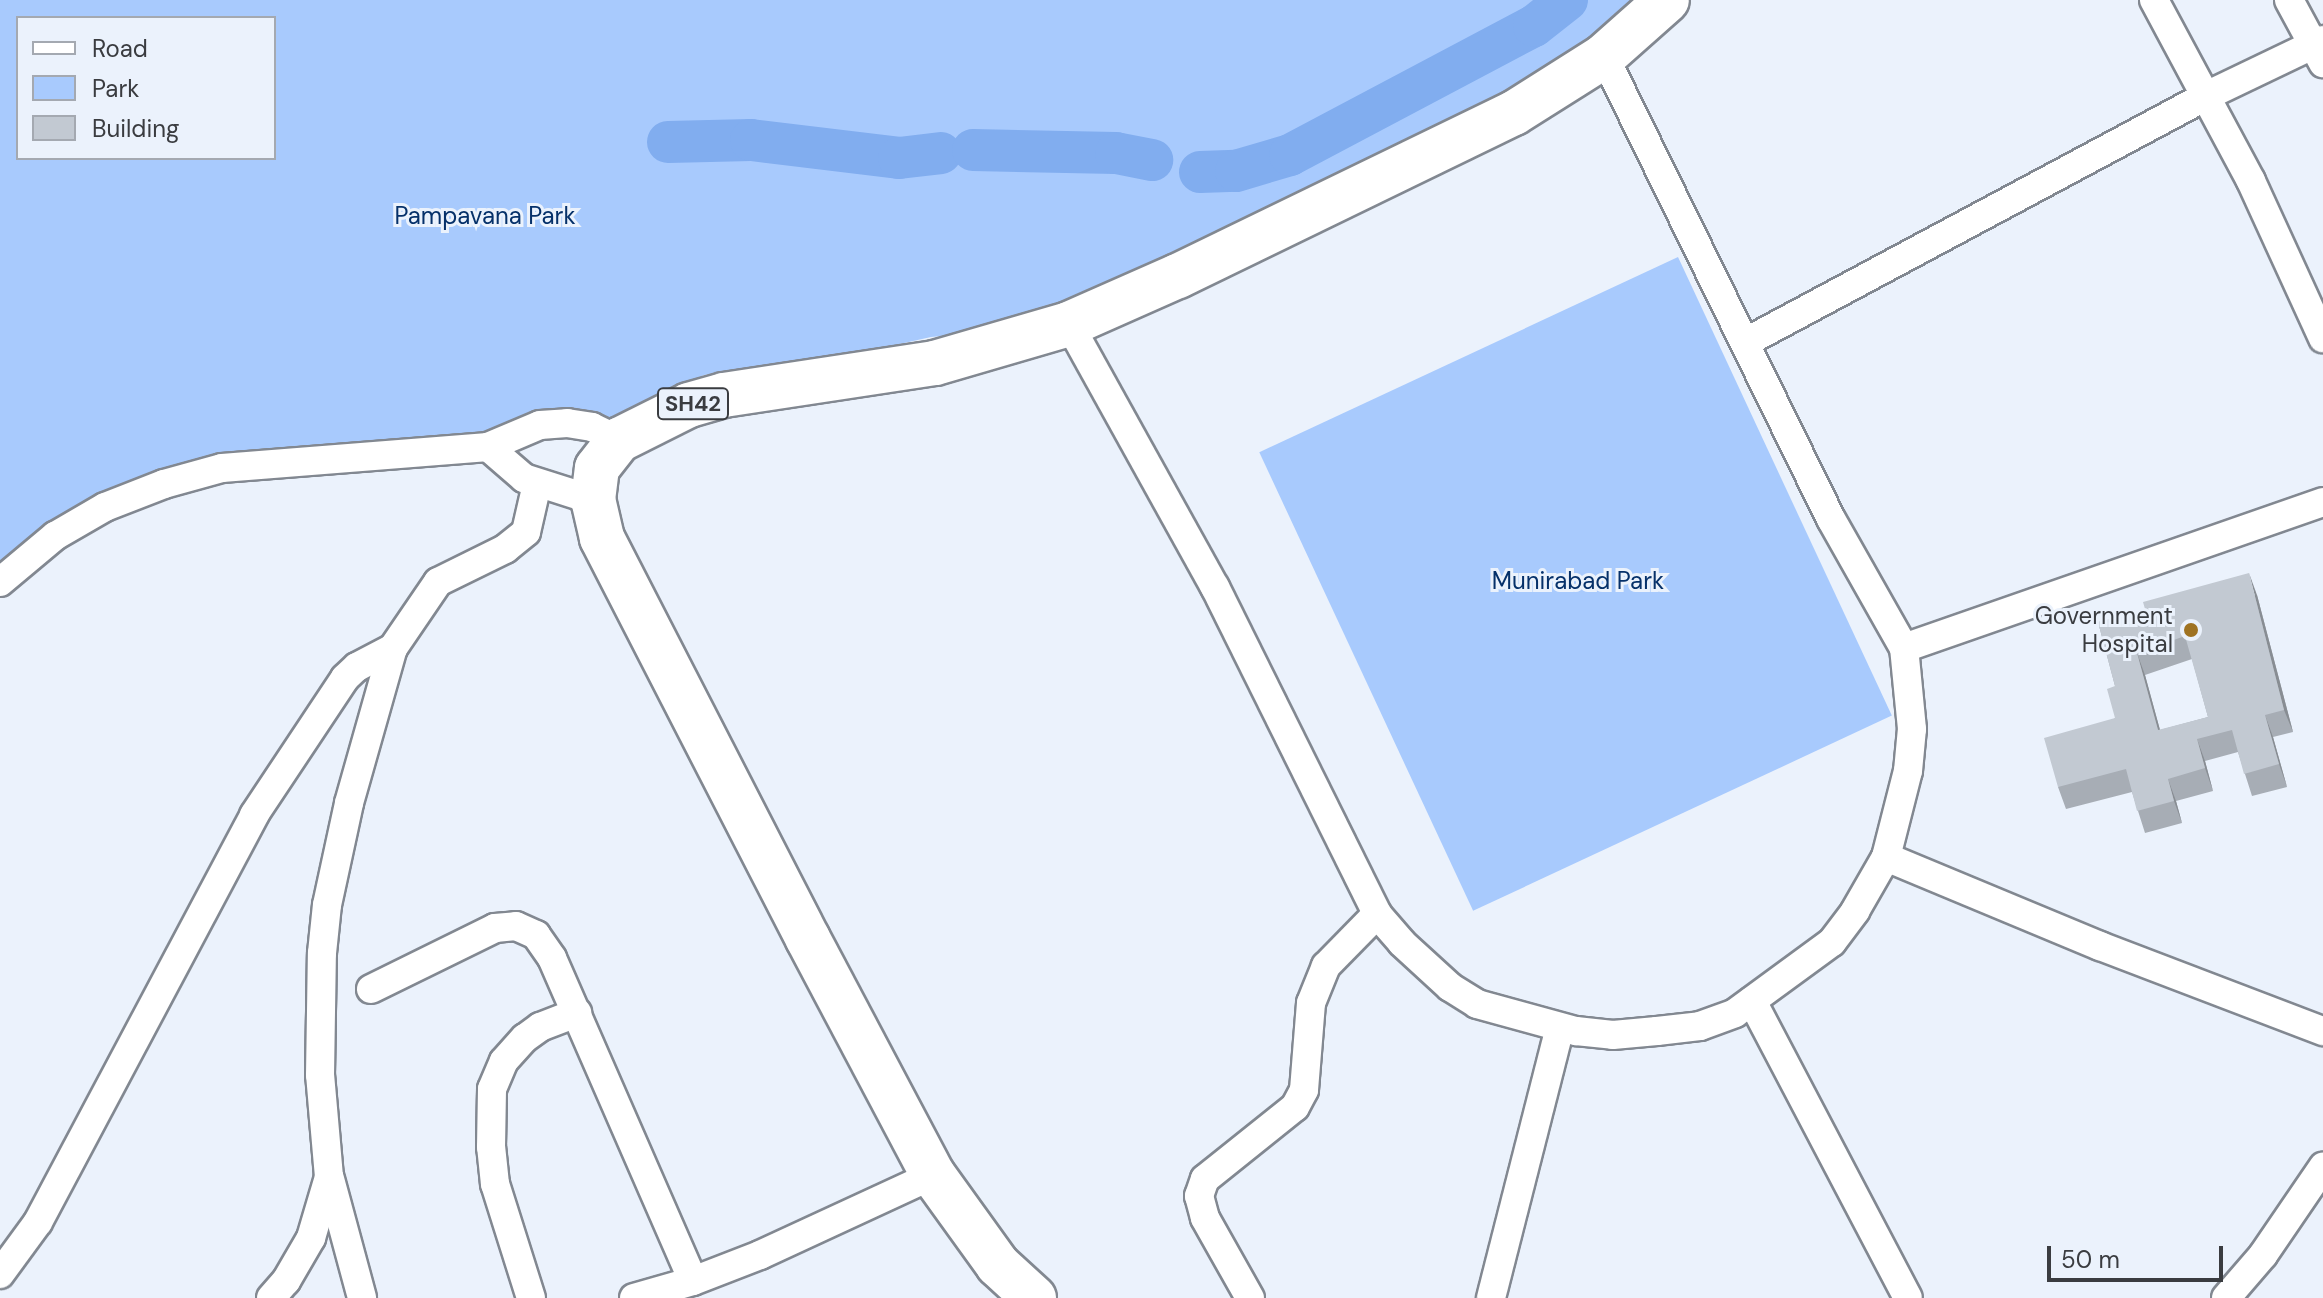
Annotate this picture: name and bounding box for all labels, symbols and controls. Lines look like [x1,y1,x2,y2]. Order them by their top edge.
legend [16,16,276,160]
text: Road [92,33,148,64]
text: Park [92,73,139,104]
text: Building [92,113,179,144]
park label: Pampavana Park [394,202,576,230]
road number: SH42 [657,386,729,422]
park label: Munirabad Park [1492,567,1664,595]
place label: Government Hospital [2035,602,2173,658]
marker: Government Hospital [2180,619,2202,641]
scale bar [2051,1230,2227,1280]
text: 50 m [2061,1244,2120,1275]

